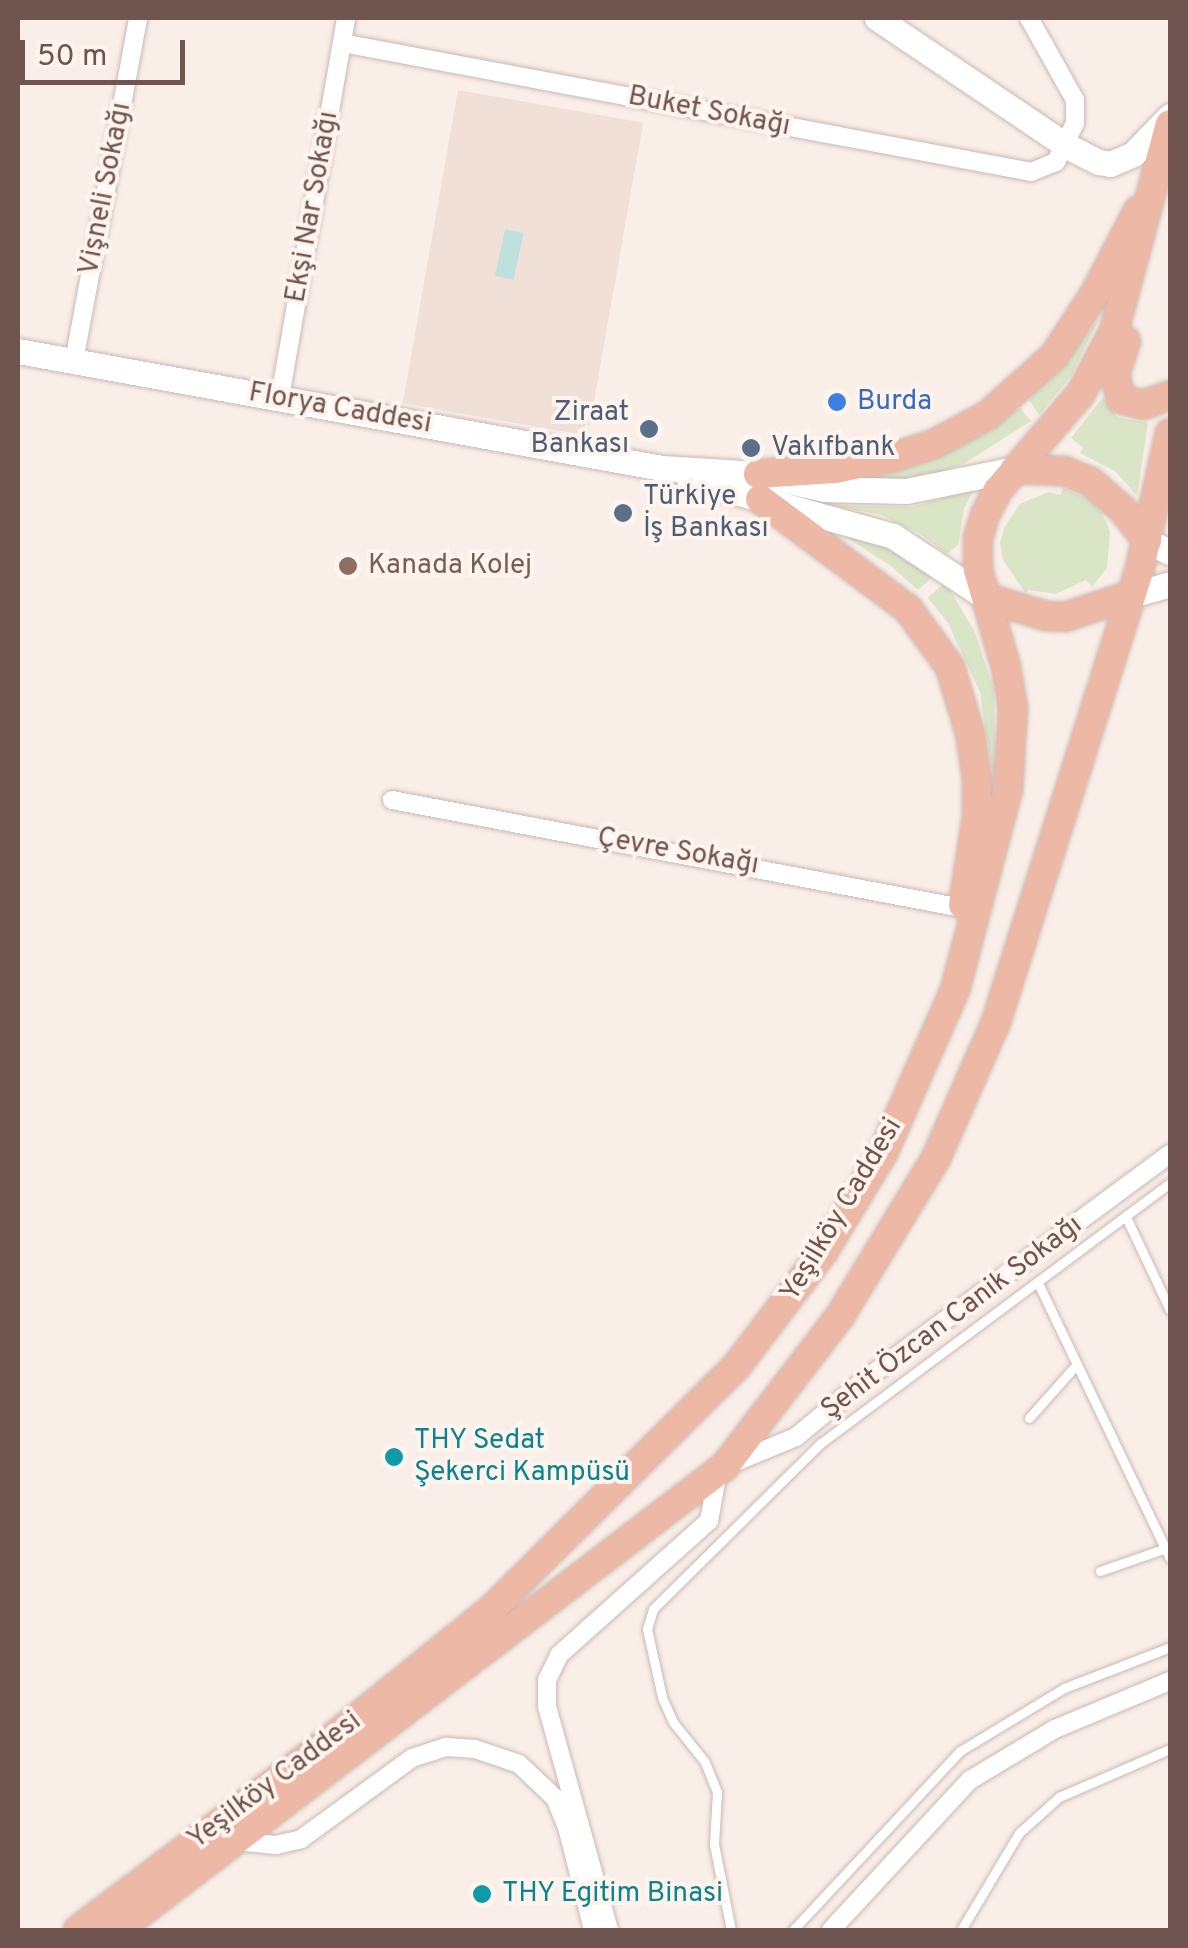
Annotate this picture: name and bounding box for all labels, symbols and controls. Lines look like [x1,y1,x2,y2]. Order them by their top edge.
scale bar [25,20,190,82]
text: 50 m [37,39,107,76]
street label: Buket Sokağı [625,80,793,144]
street label: Vişneli Sokağı [73,100,139,278]
street label: Ekşi Nar Sokağı [280,109,346,305]
street label: Florya Caddesi [246,376,434,442]
place label: Burda [857,385,932,419]
marker: Burda [826,391,848,413]
place label: Ziraat Bankası [530,396,629,462]
marker: Ziraat Bankası [638,418,660,440]
place label: Vakıfbank [771,431,895,465]
marker: Vakıfbank [740,437,762,459]
place label: Türkiye İş Bankası [643,480,769,546]
marker: Türkiye İş Bankası [612,502,634,524]
place label: Kanada Kolej [368,549,532,583]
marker: Kanada Kolej [337,555,359,577]
street label: Çevre Sokağı [595,821,761,883]
street label: Yeşilköy Caddesi [774,1112,910,1308]
street label: Şehit Özcan Canik Sokağı [815,1209,1089,1427]
place label: THY Sedat Şekerci Kampüsü [414,1424,630,1490]
marker: THY Sedat Şekerci Kampüsü [383,1446,405,1468]
street label: Yeşilköy Caddesi [182,1705,368,1857]
place label: THY Egitim Binasi [502,1877,724,1911]
marker: THY Egitim Binasi [471,1883,493,1905]

